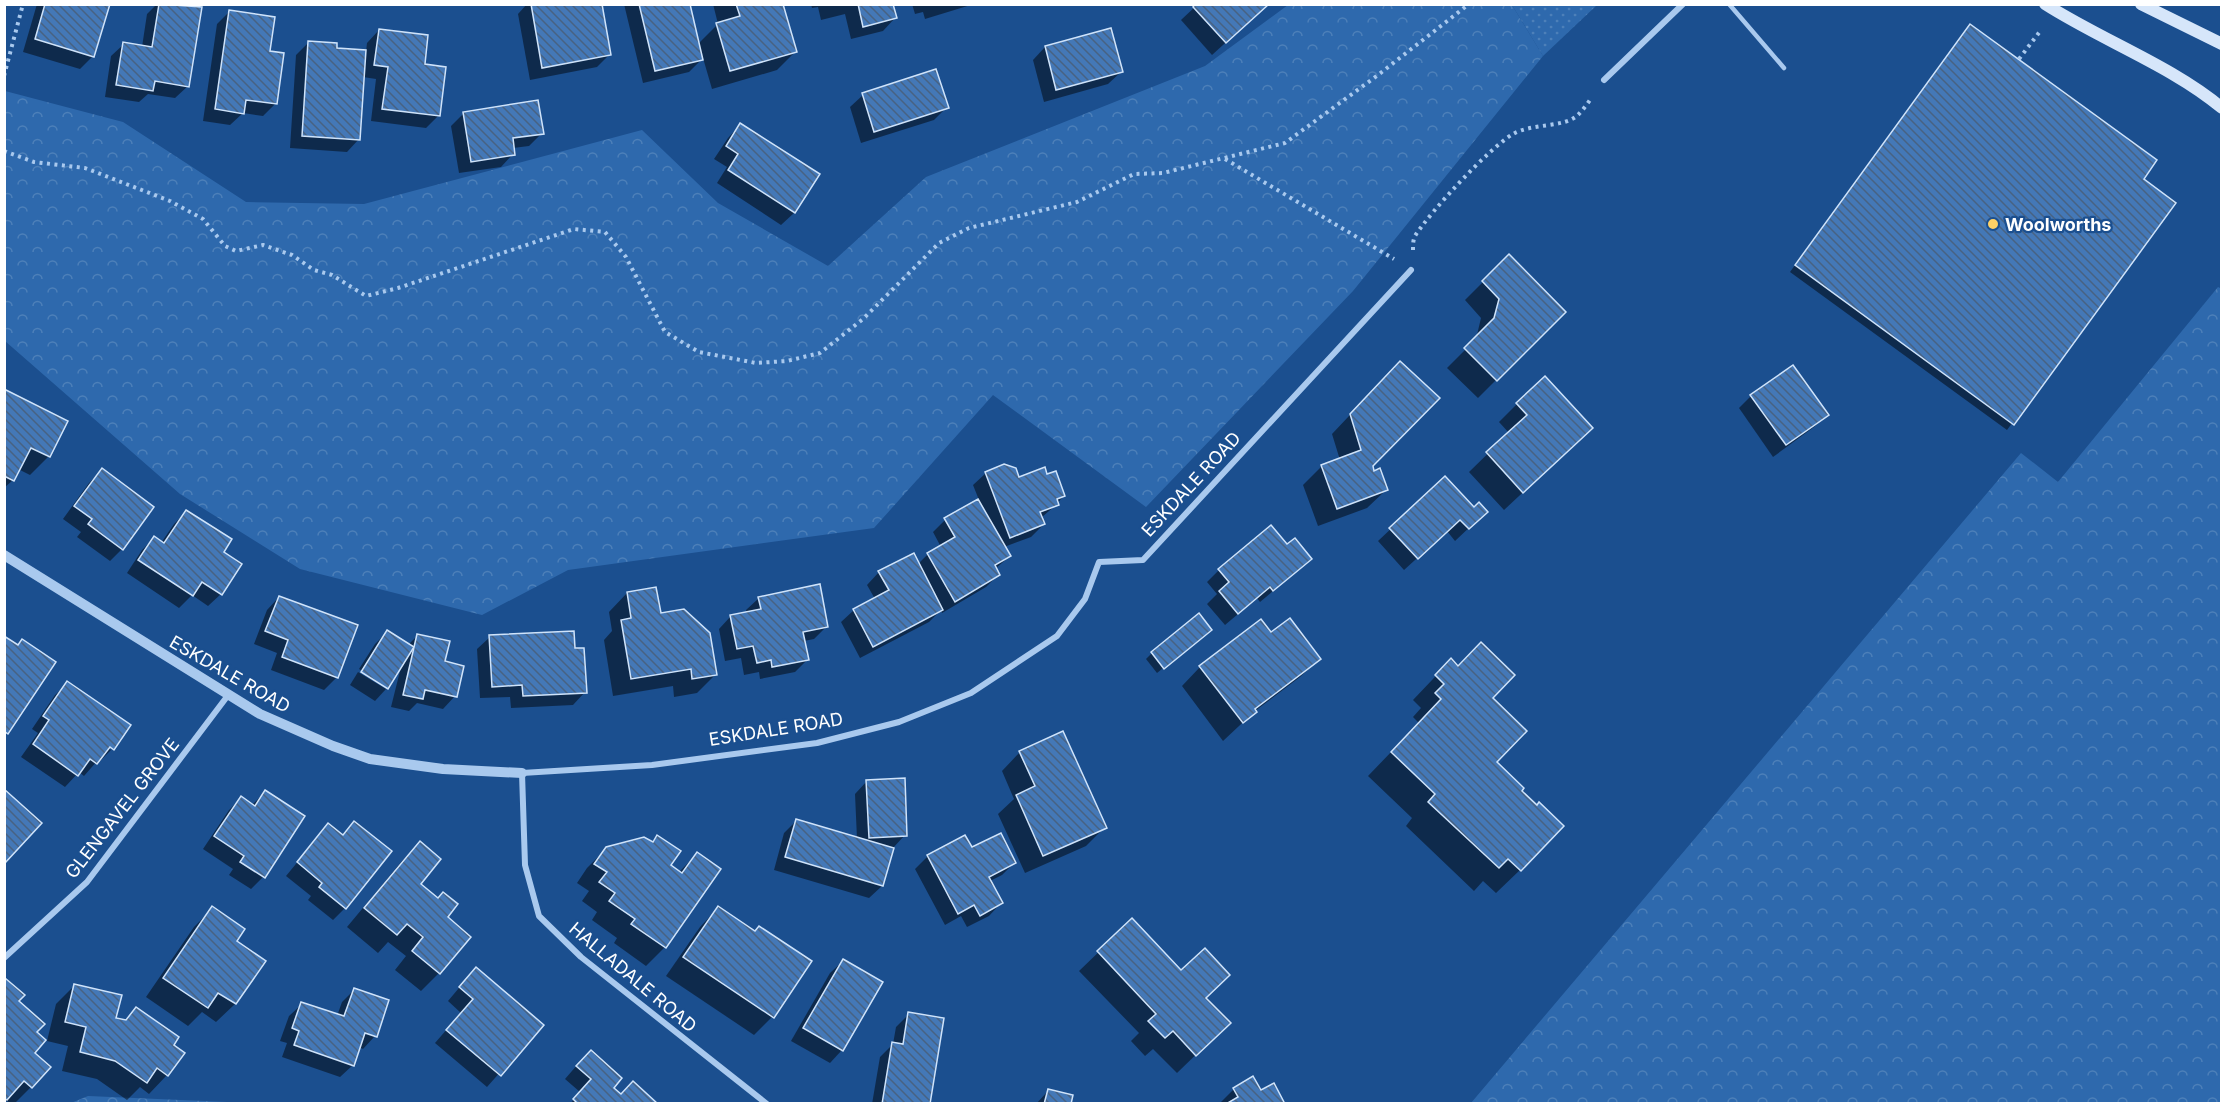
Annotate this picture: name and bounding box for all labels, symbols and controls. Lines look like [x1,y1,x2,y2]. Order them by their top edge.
place label: Woolworths [2005,214,2111,235]
marker: Woolworths [1986,217,2000,231]
street label: ESKDALE ROAD [1137,427,1245,541]
street label: ESKDALE ROAD [166,631,294,717]
street label: ESKDALE ROAD [707,708,845,750]
street label: GLENGAVEL GROVE [61,734,183,882]
street label: HALLADALE ROAD [565,918,701,1036]

